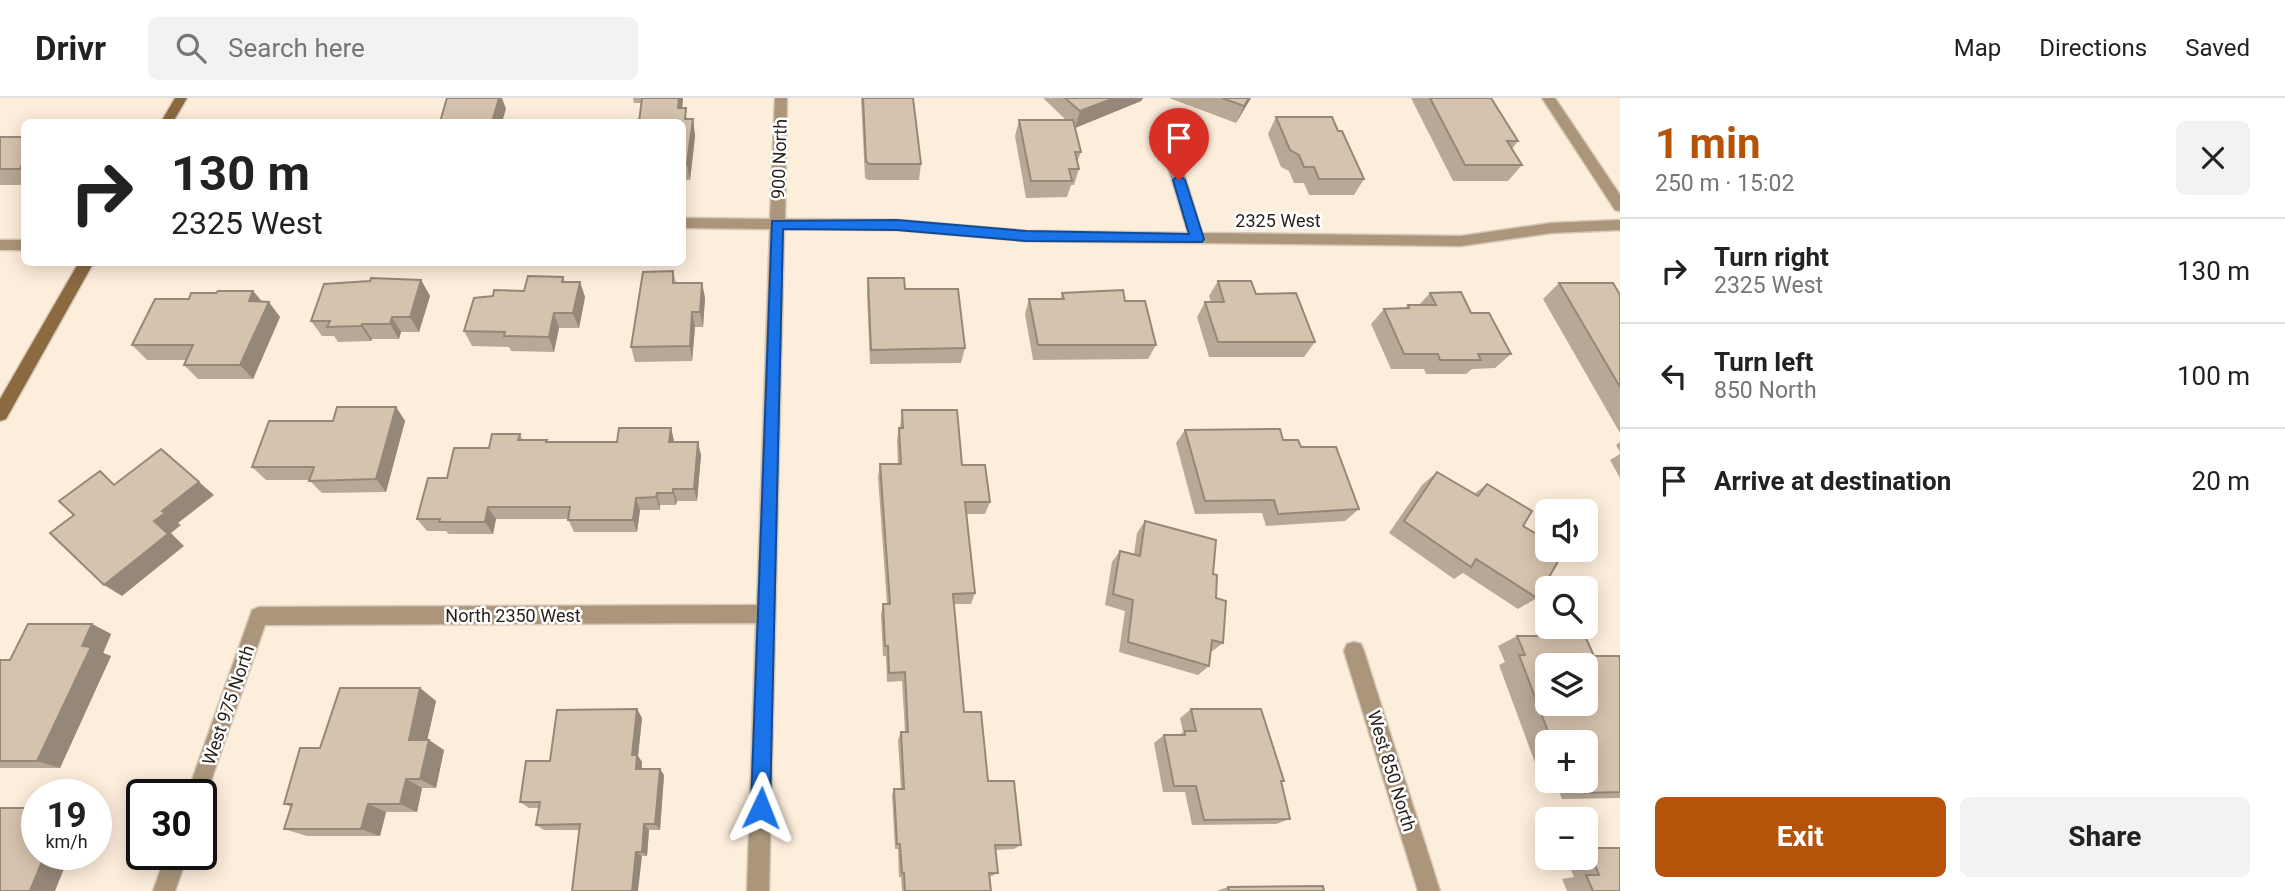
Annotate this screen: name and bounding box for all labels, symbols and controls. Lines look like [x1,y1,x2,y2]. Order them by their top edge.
search box [148,17,638,80]
text: Drivr [35,29,106,68]
icon: search [172,29,210,67]
text: Search here [228,33,365,63]
text: Map [1954,34,2001,62]
text: Directions [2039,34,2147,62]
text: Saved [2185,34,2250,62]
pin [1149,108,1209,180]
street label: 900 North [767,119,791,199]
icon: arrive [1160,119,1198,157]
text: 1 min [1655,119,1761,168]
button: close [2176,121,2250,195]
text: 130 m [171,145,310,202]
icon: right [56,147,147,238]
text: 250 m · 15:02 [1655,170,1794,197]
text: 2325 West [171,204,323,242]
street label: 2325 West [1235,210,1321,231]
text: Turn right [1714,242,1829,272]
icon: right [1655,252,1693,290]
text: 130 m [2177,256,2250,286]
text: 2325 West [1714,272,1823,299]
text: Turn left [1714,347,1813,377]
icon: left [1655,357,1693,395]
text: 100 m [2177,361,2250,391]
text: 850 North [1714,377,1817,404]
icon: arrive [1655,462,1693,500]
text: Arrive at destination [1714,466,1951,496]
text: 20 m [2192,466,2250,496]
map controls [1535,499,1598,870]
button: sound [1535,499,1598,562]
button: search [1535,576,1598,639]
street label: North 2350 West [445,605,581,626]
street label: West 975 North [198,642,258,768]
button: layers [1535,653,1598,716]
street label: West 850 North [1364,708,1420,834]
button: + [1535,730,1598,793]
position arrow [724,771,798,845]
speed limit sign: 30 [126,779,217,870]
text: 19 [46,795,87,836]
button: Exit [1655,797,1946,877]
button: Share [1960,797,2250,877]
button: − [1535,807,1598,870]
text: km/h [45,831,88,852]

